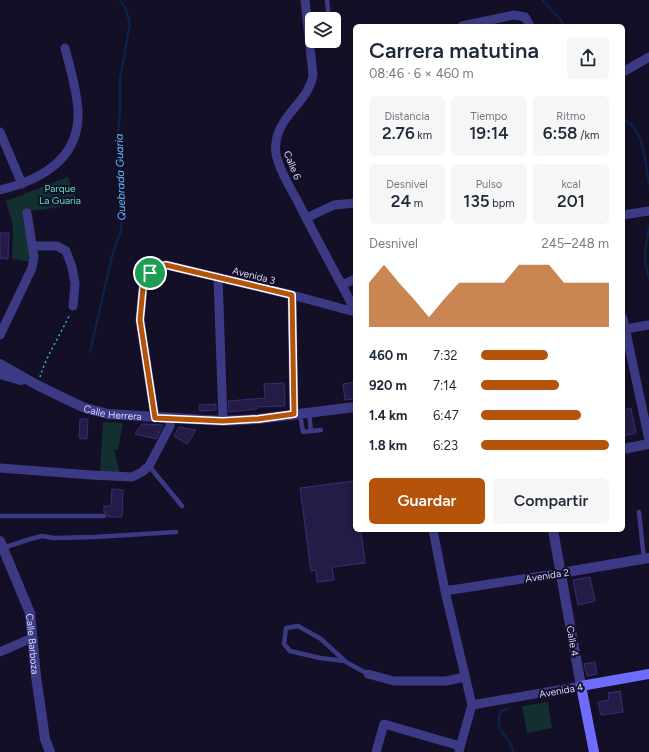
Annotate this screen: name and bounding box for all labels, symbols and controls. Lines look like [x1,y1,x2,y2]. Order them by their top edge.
map controls [305,12,341,48]
button: layers [305,12,341,48]
text: Carrera matutina [369,37,539,64]
button: share [567,37,609,79]
text: 08:46 · 6 × 460 m [369,66,474,81]
text: Distancia [384,110,430,123]
text: Tiempo [471,110,507,123]
text: Ritmo [556,110,586,123]
text: 2.76 [382,123,415,143]
text: 19:14 [469,123,509,143]
text: 6:58 [543,123,578,143]
text: km [415,129,432,142]
text: /km [578,129,599,142]
water label: Quebrada Guaria [112,133,129,221]
street label: Calle 6 [281,149,304,182]
text: Desnivel [386,178,428,191]
text: Pulso [476,178,502,191]
text: kcal [561,178,581,191]
park label: Parque La Guaria [39,182,81,207]
text: 24 [391,191,411,211]
text: 135 [463,191,490,211]
text: 201 [557,191,585,211]
text: m [411,197,423,210]
text: bpm [490,197,515,210]
text: Desnivel [369,236,418,251]
text: 245–248 m [541,236,609,251]
pin [133,256,167,290]
icon: arrive [139,262,161,284]
street label: Avenida 3 [231,264,277,287]
text: 460 m [369,348,408,363]
text: 7:32 [433,348,458,363]
text: 920 m [369,378,407,393]
text: 7:14 [433,378,457,393]
street label: Calle Herrera [82,402,142,423]
text: 1.4 km [369,408,407,423]
text: 6:47 [433,408,459,423]
text: 1.8 km [369,438,407,453]
text: 6:23 [433,438,458,453]
button: Guardar [369,478,485,524]
button: Compartir [493,478,609,524]
street label: Avenida 2 [524,566,570,585]
street label: Calle Barboza [23,613,42,675]
street label: Calle 4 [563,625,582,657]
street label: Avenida 4 [538,680,584,701]

